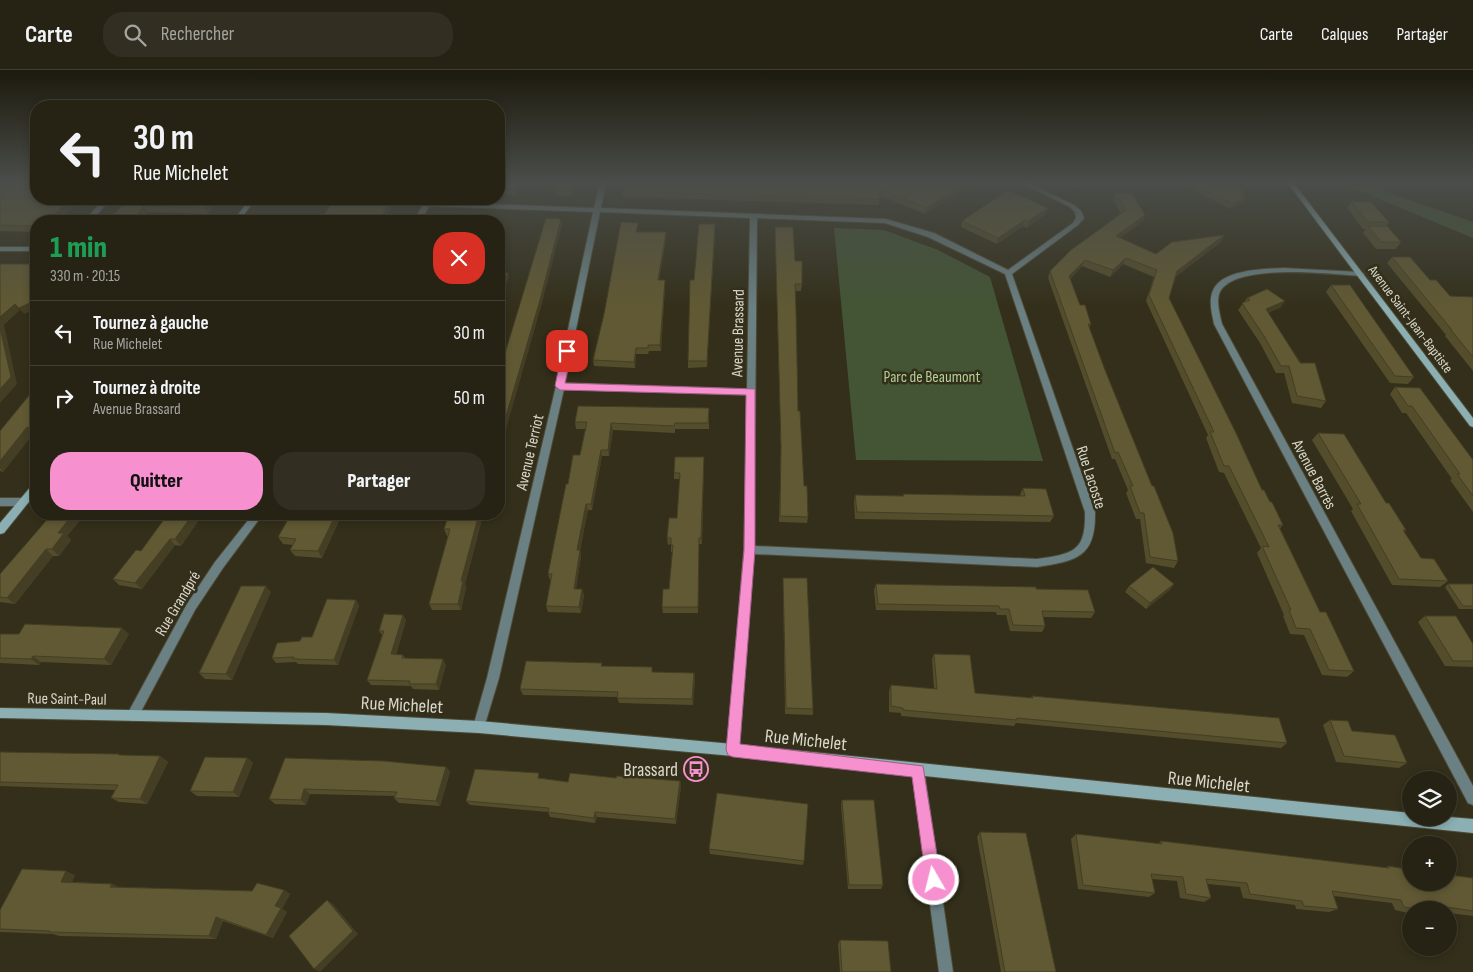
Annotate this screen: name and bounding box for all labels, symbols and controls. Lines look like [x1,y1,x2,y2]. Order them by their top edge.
search box [103,12,453,57]
text: Carte [25,20,73,49]
icon: search [121,21,149,49]
text: Rechercher [161,23,234,46]
text: Carte [1260,24,1293,45]
text: Calques [1321,24,1368,45]
text: Partager [1396,24,1448,45]
text: 30 m [133,117,194,160]
icon: left [50,120,115,185]
text: Rue Michelet [133,160,229,187]
text: 1 min [50,230,107,266]
button: close [433,232,485,284]
street label: Avenue Saint-Jean-Baptiste [1364,261,1457,376]
text: 330 m · 20:15 [50,267,120,286]
street label: Avenue Brassard [728,289,749,378]
text: Tournez à gauche [93,312,209,335]
icon: left [50,319,78,347]
text: 30 m [453,322,485,345]
pin [546,330,588,372]
text: Rue Michelet [93,335,162,354]
icon: arrive [553,337,581,365]
park label: Parc de Beaumont [884,368,981,387]
text: Tournez à droite [93,377,201,400]
icon: right [50,384,78,412]
text: 50 m [454,387,485,410]
text: Avenue Brassard [93,400,181,419]
street label: Avenue Terriot [512,412,548,493]
street label: Avenue Barrès [1287,436,1340,513]
street label: Rue Lacoste [1071,444,1110,511]
button: Quitter [50,452,263,510]
button: Partager [273,452,485,510]
street label: Rue Grandpré [151,568,205,640]
street label: Rue Saint-Paul [27,689,107,710]
street label: Rue Michelet [360,692,444,719]
street label: Rue Michelet [764,725,848,756]
bus stop icon: Brassard [683,756,709,782]
place label: Brassard [623,759,678,782]
street label: Rue Michelet [1167,767,1251,798]
map controls [1402,771,1457,956]
button: layers [1402,771,1457,826]
button: + [1402,836,1457,891]
position arrow [907,853,959,905]
button: − [1402,901,1457,956]

